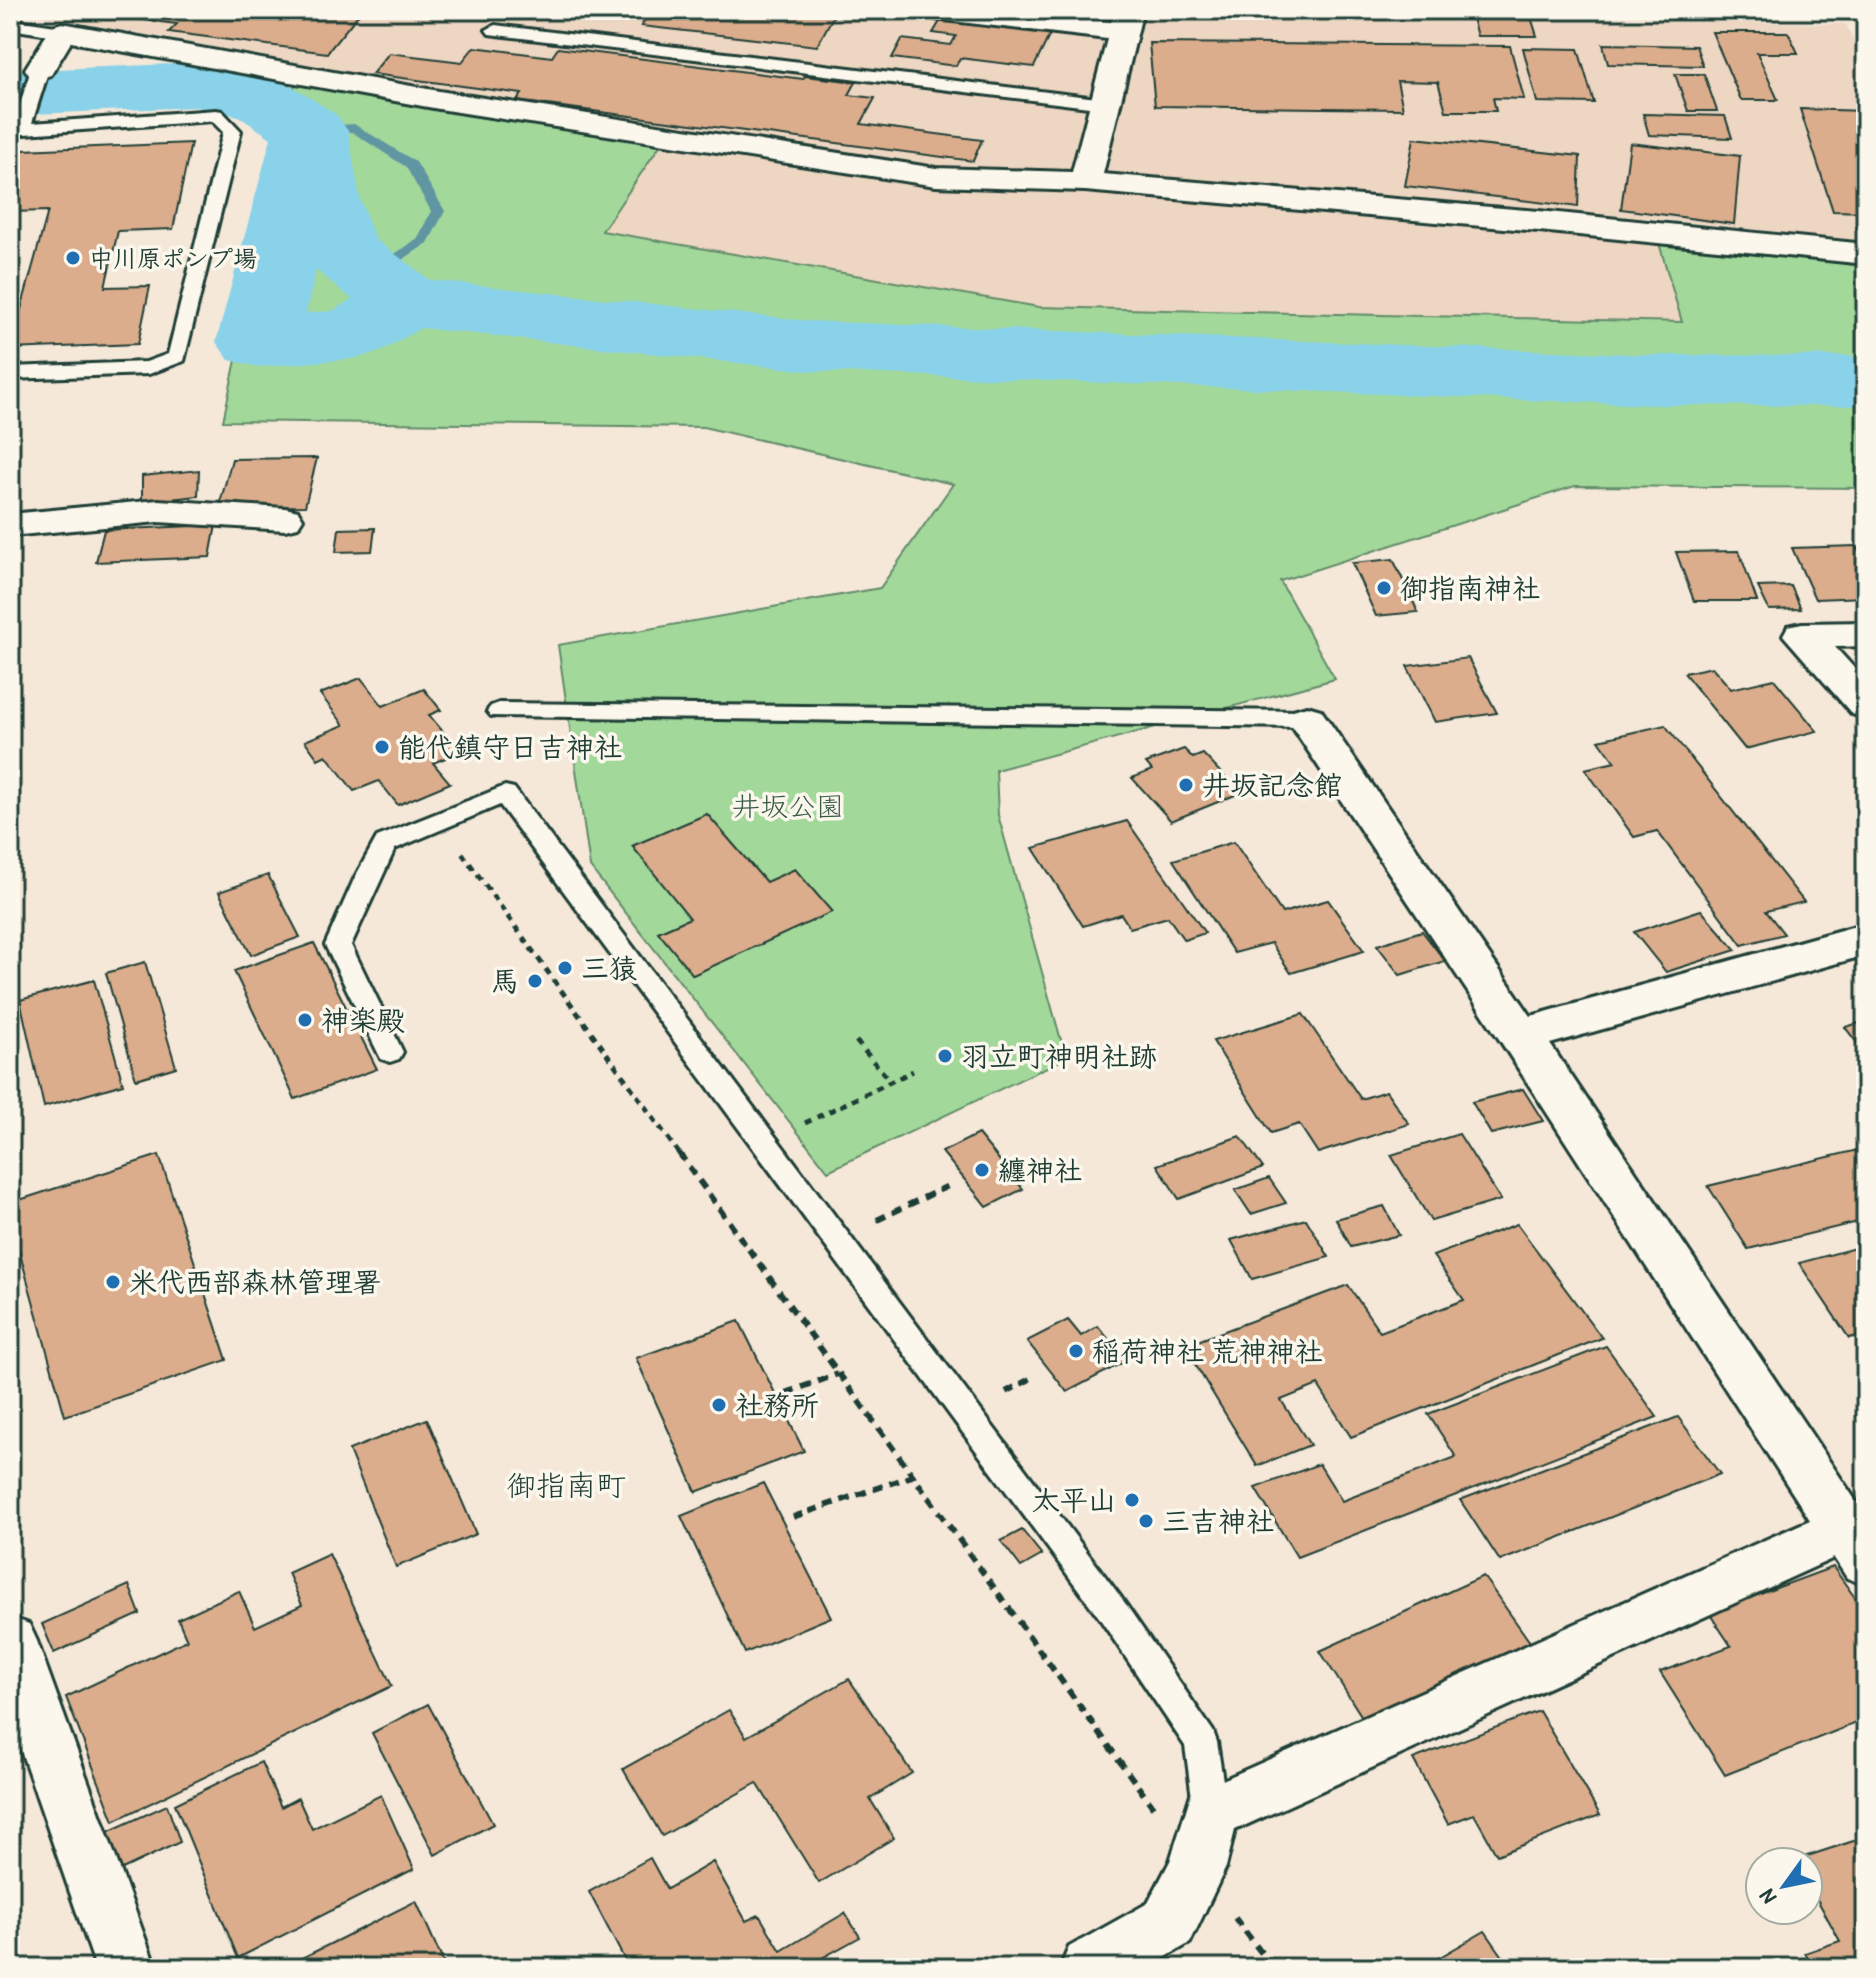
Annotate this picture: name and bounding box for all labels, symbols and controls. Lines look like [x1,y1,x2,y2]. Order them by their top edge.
place label: 中川原ポンプ場 [89,242,257,274]
marker: 中川原ポンプ場 [64,249,82,267]
place label: 御指南神社 [1400,569,1540,607]
marker: 御指南神社 [1375,579,1393,597]
place label: 能代鎮守日吉神社 [398,728,622,766]
marker: 能代鎮守日吉神社 [373,738,391,756]
place label: 井坂記念館 [1202,766,1342,804]
marker: 井坂記念館 [1177,776,1195,794]
park label: 井坂公園 [732,787,844,825]
place label: 三猿 [581,949,637,987]
marker: 三猿 [556,959,574,977]
place label: 馬 [491,962,519,1000]
marker: 馬 [526,972,544,990]
place label: 神楽殿 [321,1001,405,1039]
marker: 神楽殿 [296,1011,314,1029]
place label: 羽立町神明社跡 [961,1037,1157,1075]
marker: 羽立町神明社跡 [936,1047,954,1065]
place label: 纏神社 [998,1151,1082,1189]
marker: 纏神社 [973,1161,991,1179]
place label: 米代西部森林管理署 [129,1263,381,1301]
marker: 米代西部森林管理署 [104,1273,122,1291]
place label: 稲荷神社 荒神神社 [1092,1332,1322,1370]
marker: 稲荷神社 荒神神社 [1067,1342,1085,1360]
place label: 社務所 [735,1386,819,1424]
marker: 社務所 [710,1396,728,1414]
district label: 御指南町 [506,1465,626,1505]
place label: 太平山 [1032,1481,1116,1519]
marker: 太平山 [1123,1491,1141,1509]
place label: 三吉神社 [1162,1502,1274,1540]
marker: 三吉神社 [1137,1512,1155,1530]
north arrow [1744,1846,1824,1926]
text: N [1751,1884,1783,1910]

